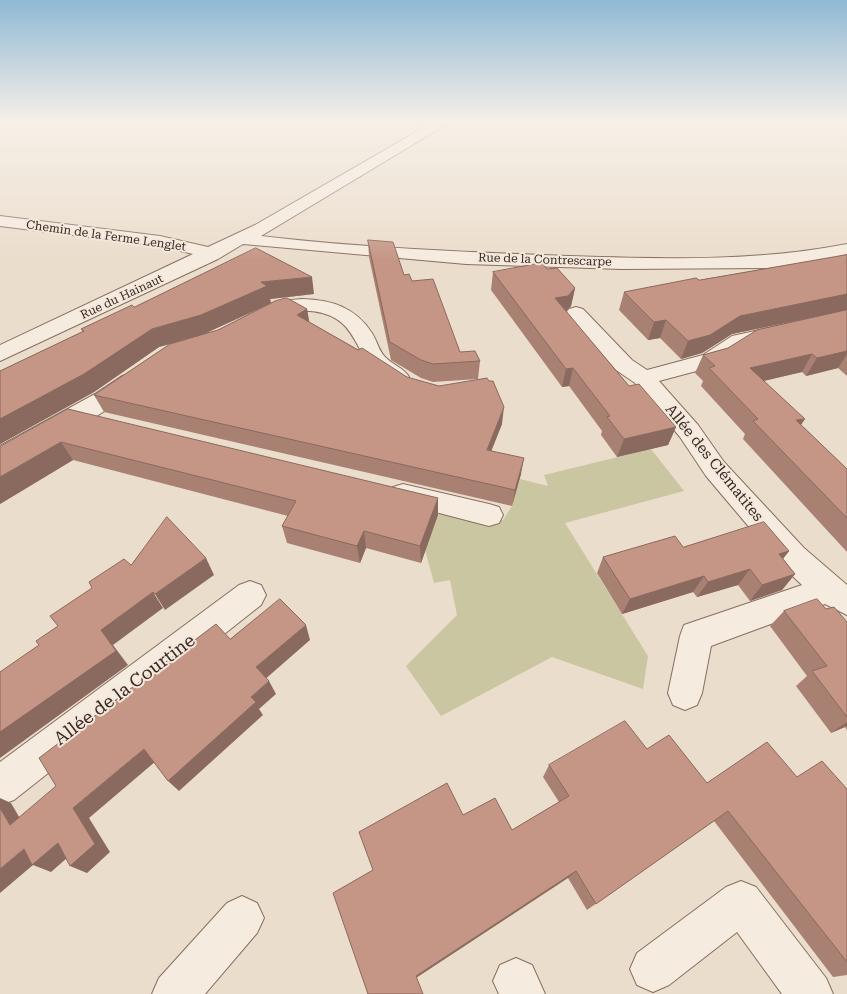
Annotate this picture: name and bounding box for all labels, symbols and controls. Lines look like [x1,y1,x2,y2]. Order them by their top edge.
street label: Chemin de la Ferme Lenglet [25,218,187,254]
street label: Rue de la Contrescarpe [478,250,612,270]
street label: Rue du Hainaut [78,272,166,322]
street label: Allée des Clématites [661,401,767,525]
street label: Allée de la Courtine [50,630,200,750]

